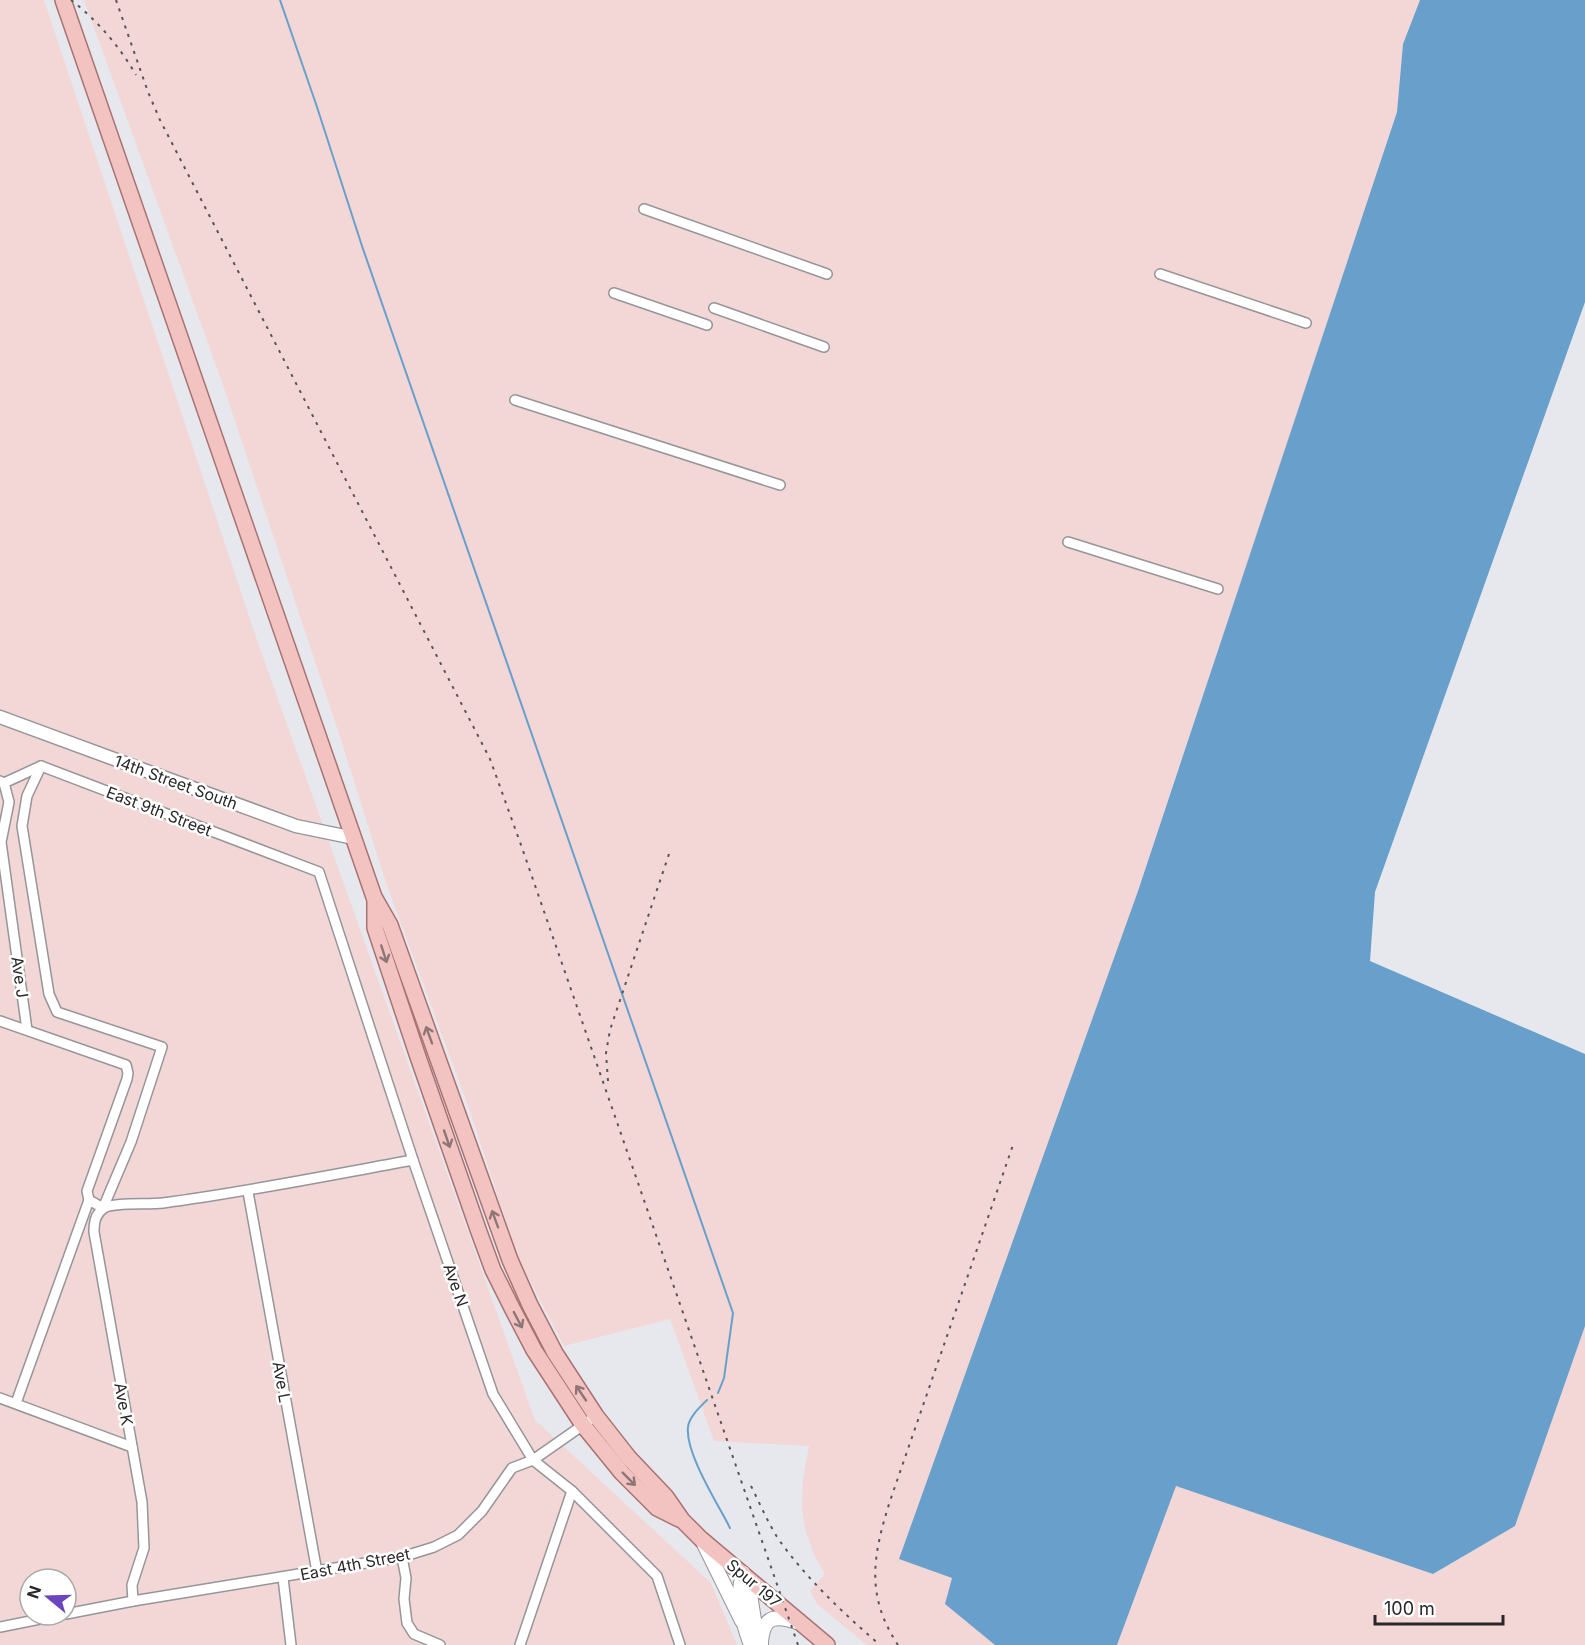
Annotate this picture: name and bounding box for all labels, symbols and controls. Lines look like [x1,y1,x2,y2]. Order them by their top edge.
street label: 14th Street South [112,750,240,814]
street label: East 9th Street [103,782,215,840]
one-way arrow [379,944,390,963]
street label: Ave J [7,955,33,999]
one-way arrow [423,1026,434,1045]
one-way arrow [442,1129,453,1148]
one-way arrow [488,1210,499,1228]
street label: Ave N [439,1261,473,1309]
one-way arrow [512,1311,524,1328]
street label: Ave L [269,1360,295,1404]
street label: Ave K [110,1381,138,1427]
one-way arrow [575,1385,587,1402]
one-way arrow [621,1472,636,1487]
street label: East 4th Street [298,1544,412,1584]
street label: Spur 197 [723,1554,785,1612]
north arrow [18,1567,78,1627]
text: N [22,1583,45,1601]
scale bar [1375,1588,1502,1626]
text: 100 m [1384,1598,1435,1619]

